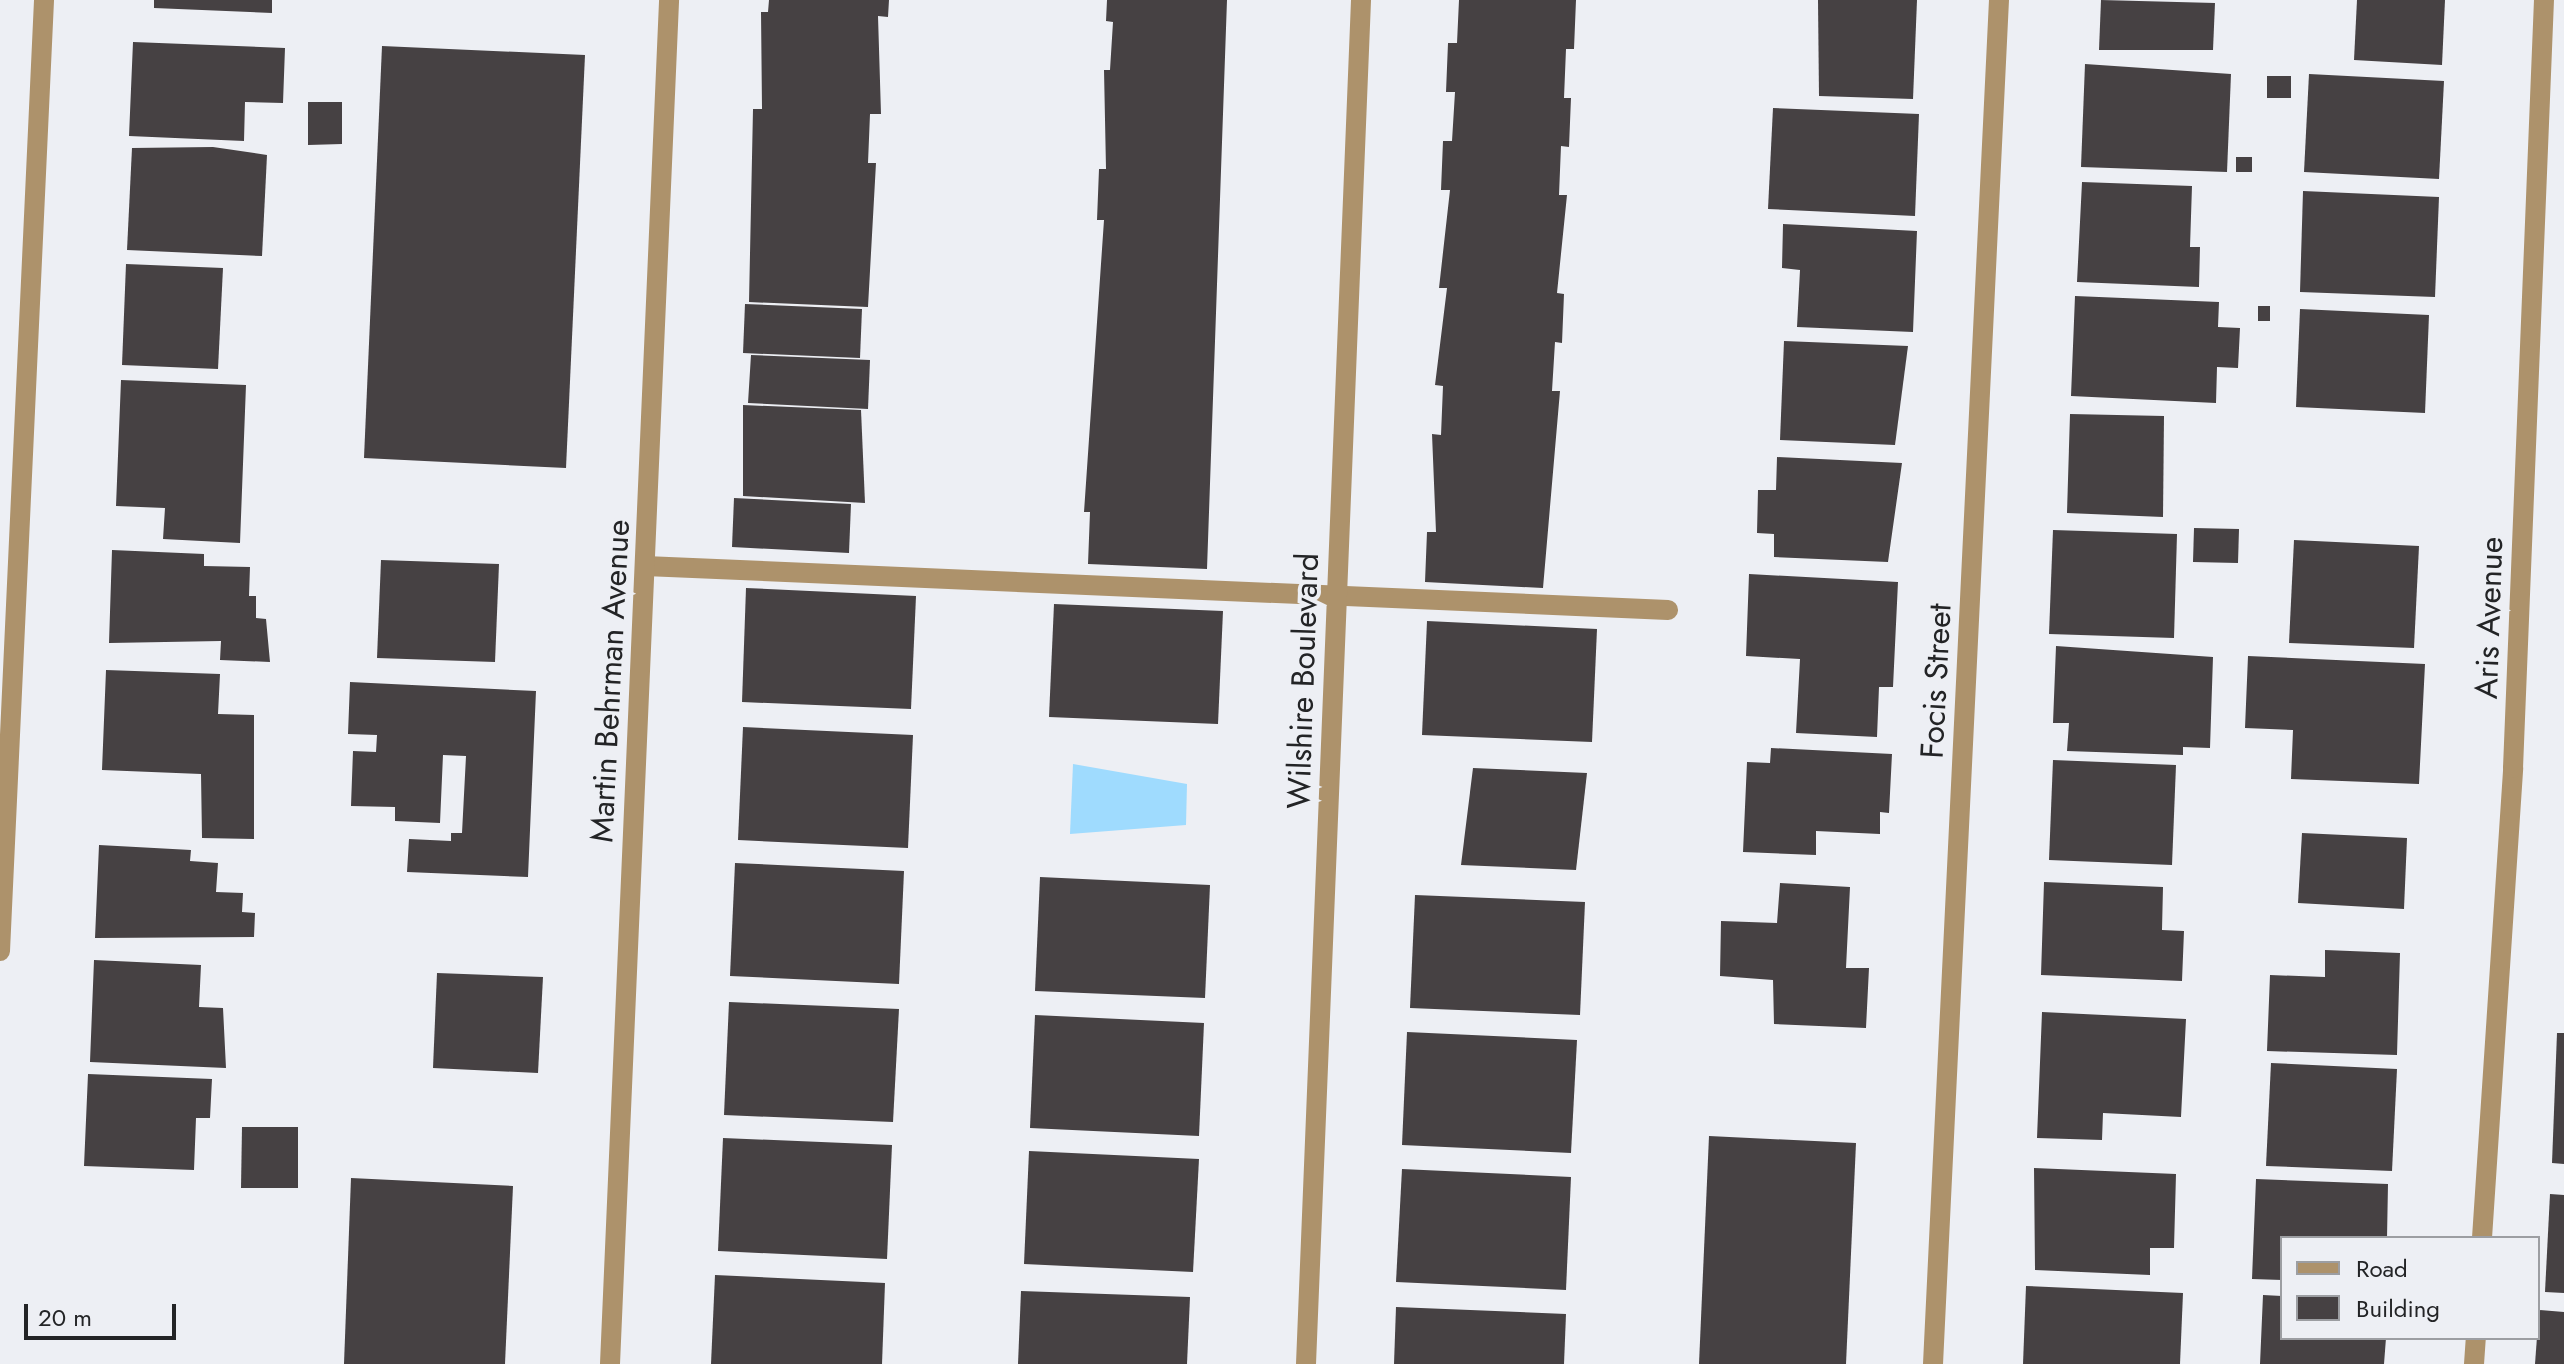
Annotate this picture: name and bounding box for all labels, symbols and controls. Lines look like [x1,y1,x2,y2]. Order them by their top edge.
street label: Martin Behrman Avenue [582,519,638,843]
street label: Aris Avenue [2467,536,2511,700]
street label: Wilshire Boulevard [1279,552,1327,810]
street label: Focis Street [1913,603,1959,759]
legend [2280,1236,2540,1340]
text: Road [2356,1251,2408,1286]
scale bar [28,1288,180,1338]
text: Building [2356,1291,2440,1326]
text: 20 m [38,1300,92,1335]

